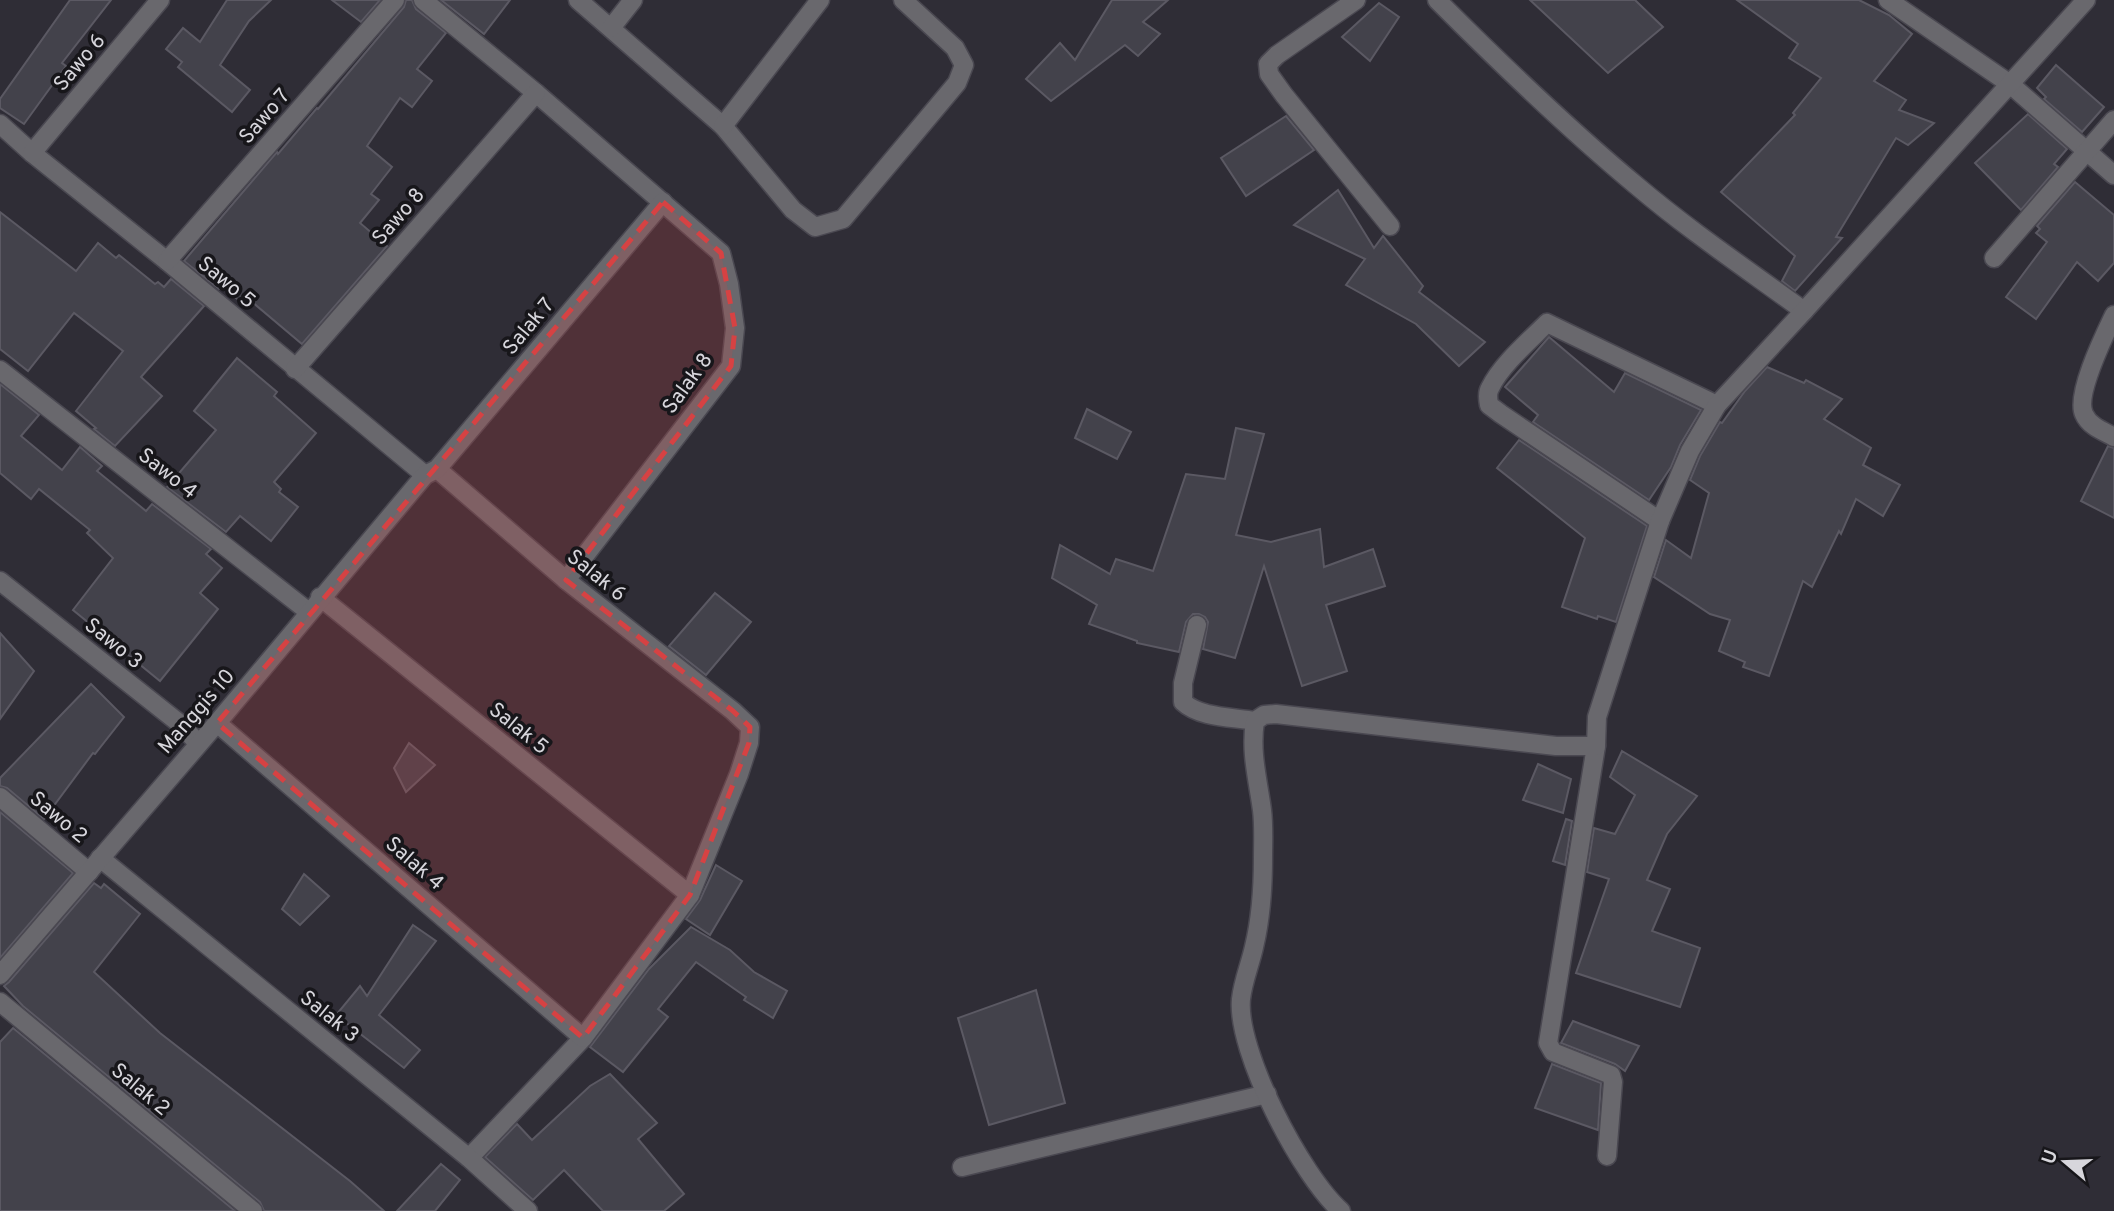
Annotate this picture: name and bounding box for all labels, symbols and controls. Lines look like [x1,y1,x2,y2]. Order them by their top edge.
street label: Sawo 6 [48,28,112,97]
street label: Sawo 7 [234,84,297,150]
street label: Sawo 8 [367,183,432,251]
street label: Sawo 5 [191,251,261,315]
street label: Salak 7 [497,293,561,361]
street label: Salak 8 [657,348,719,420]
street label: Sawo 4 [132,443,202,506]
street label: Salak 6 [561,544,631,608]
street label: Sawo 3 [78,612,148,676]
street label: Manggis 10 [153,664,242,760]
street label: Salak 5 [483,697,553,761]
street label: Sawo 2 [23,786,93,850]
street label: Salak 4 [379,831,449,897]
street label: Salak 3 [294,985,364,1049]
street label: Salak 2 [105,1058,175,1123]
north arrow [2030,1127,2100,1197]
text: U [2037,1147,2064,1167]

